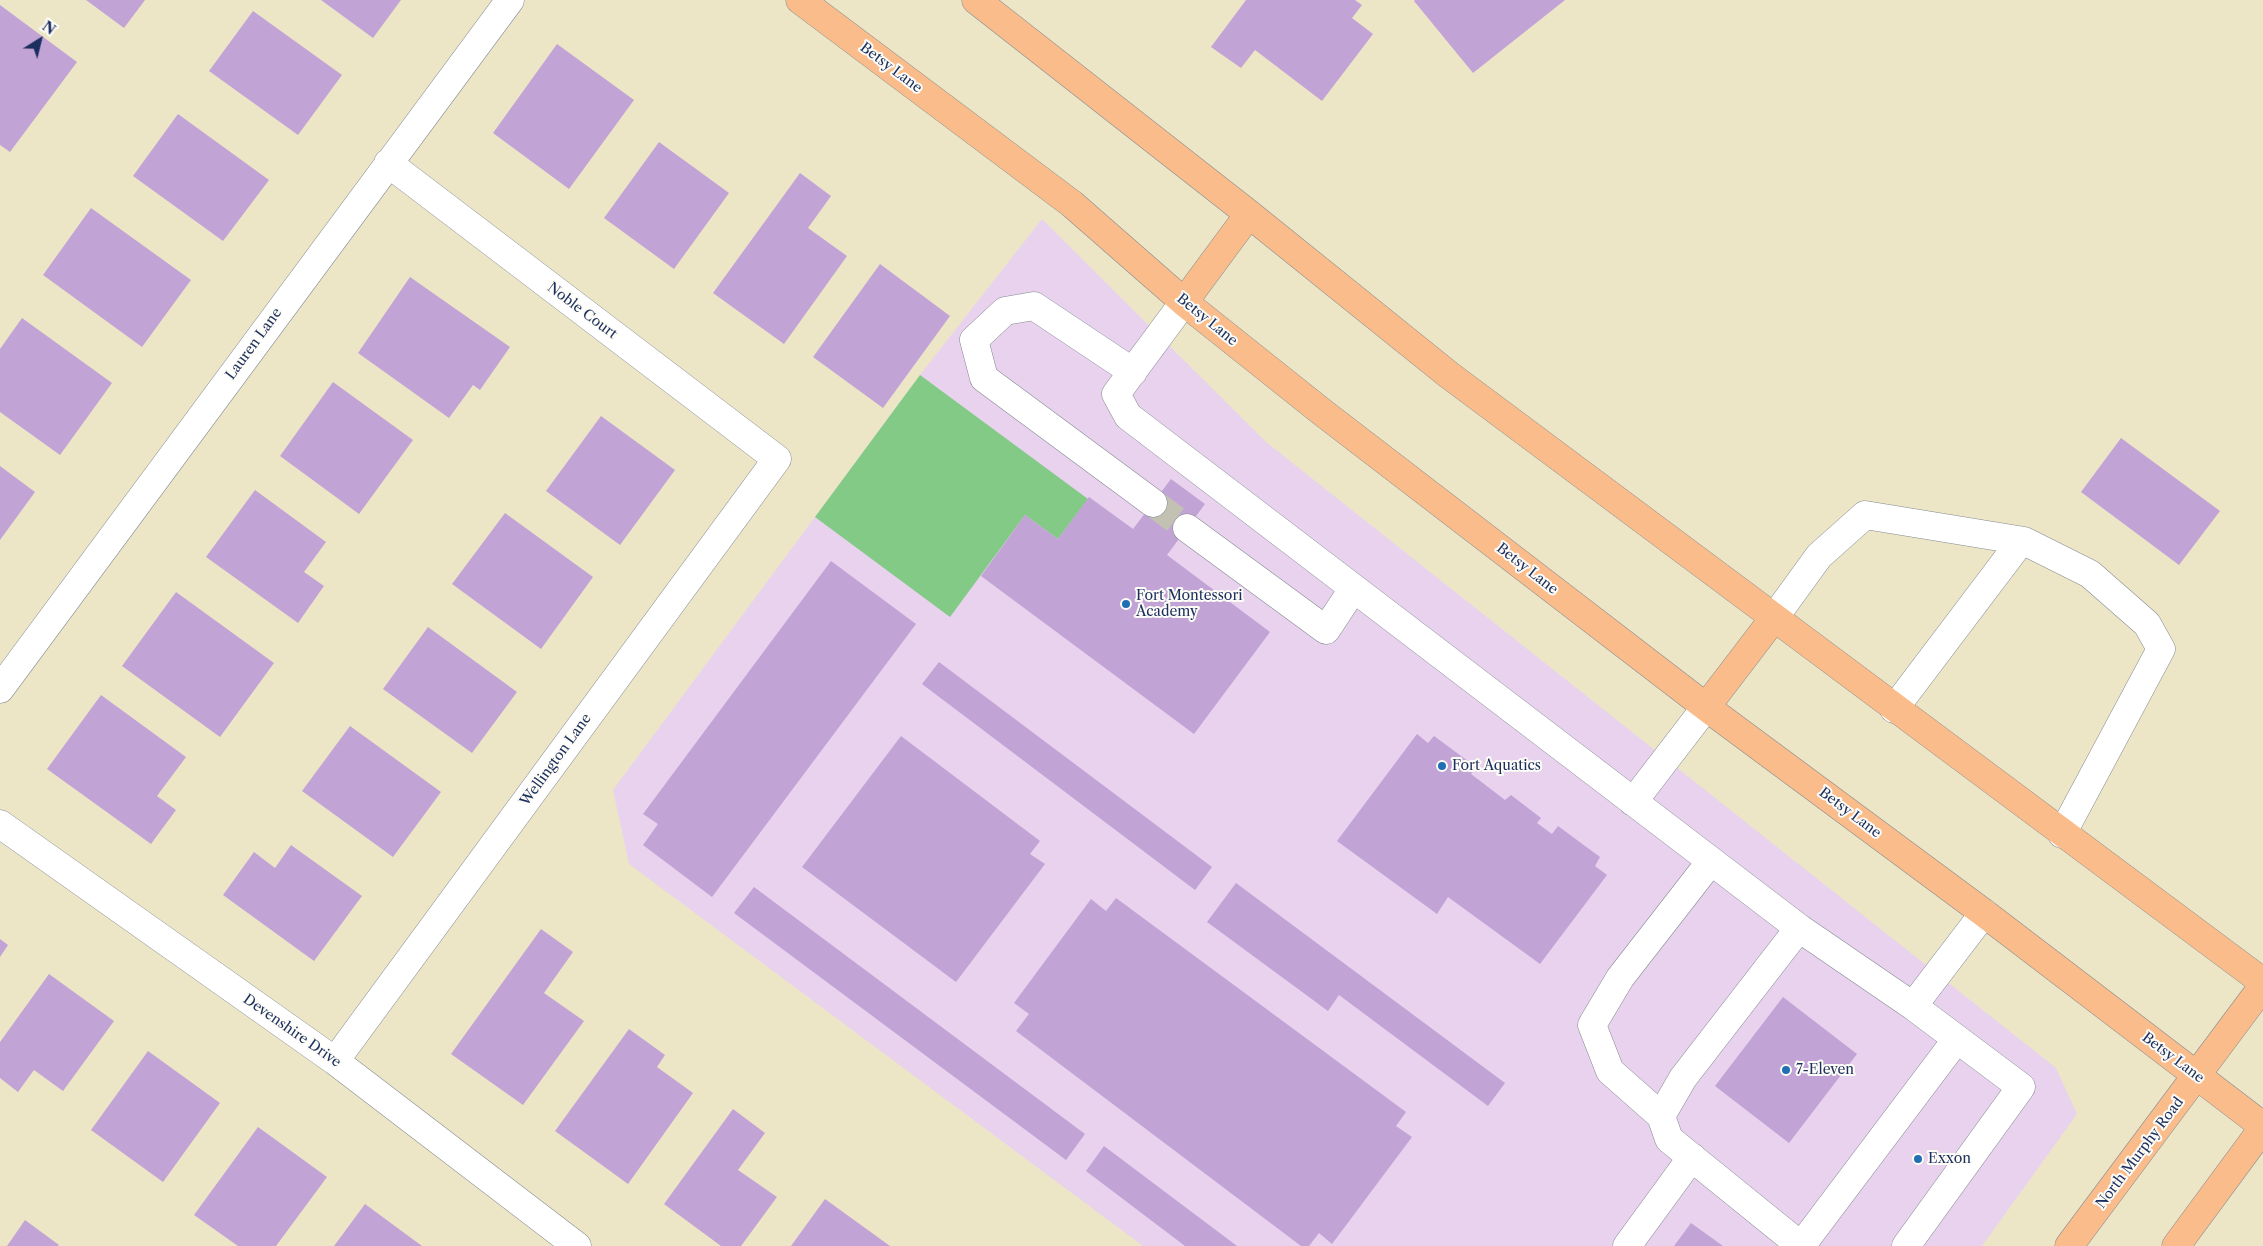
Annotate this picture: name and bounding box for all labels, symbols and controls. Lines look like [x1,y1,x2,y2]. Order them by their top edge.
north arrow [15,15,65,65]
text: N [39,17,59,39]
street label: Betsy Lane [857,39,925,97]
street label: Noble Court [544,279,620,343]
street label: Betsy Lane [1173,290,1241,350]
street label: Lauren Lane [222,305,286,383]
street label: Betsy Lane [1493,540,1561,598]
place label: Fort Montessori Academy [1136,588,1243,620]
marker: Fort Montessori Academy [1120,598,1132,610]
street label: Wellington Lane [517,711,595,809]
place label: Fort Aquatics [1452,758,1541,774]
marker: Fort Aquatics [1436,760,1448,772]
street label: Betsy Lane [1816,784,1884,842]
street label: Devenshire Drive [240,991,344,1071]
street label: Betsy Lane [2139,1029,2207,1087]
place label: 7-Eleven [1796,1062,1854,1078]
marker: 7-Eleven [1780,1064,1792,1076]
street label: North Murphy Road [2093,1094,2187,1212]
place label: Exxon [1928,1151,1971,1167]
marker: Exxon [1912,1153,1924,1165]

